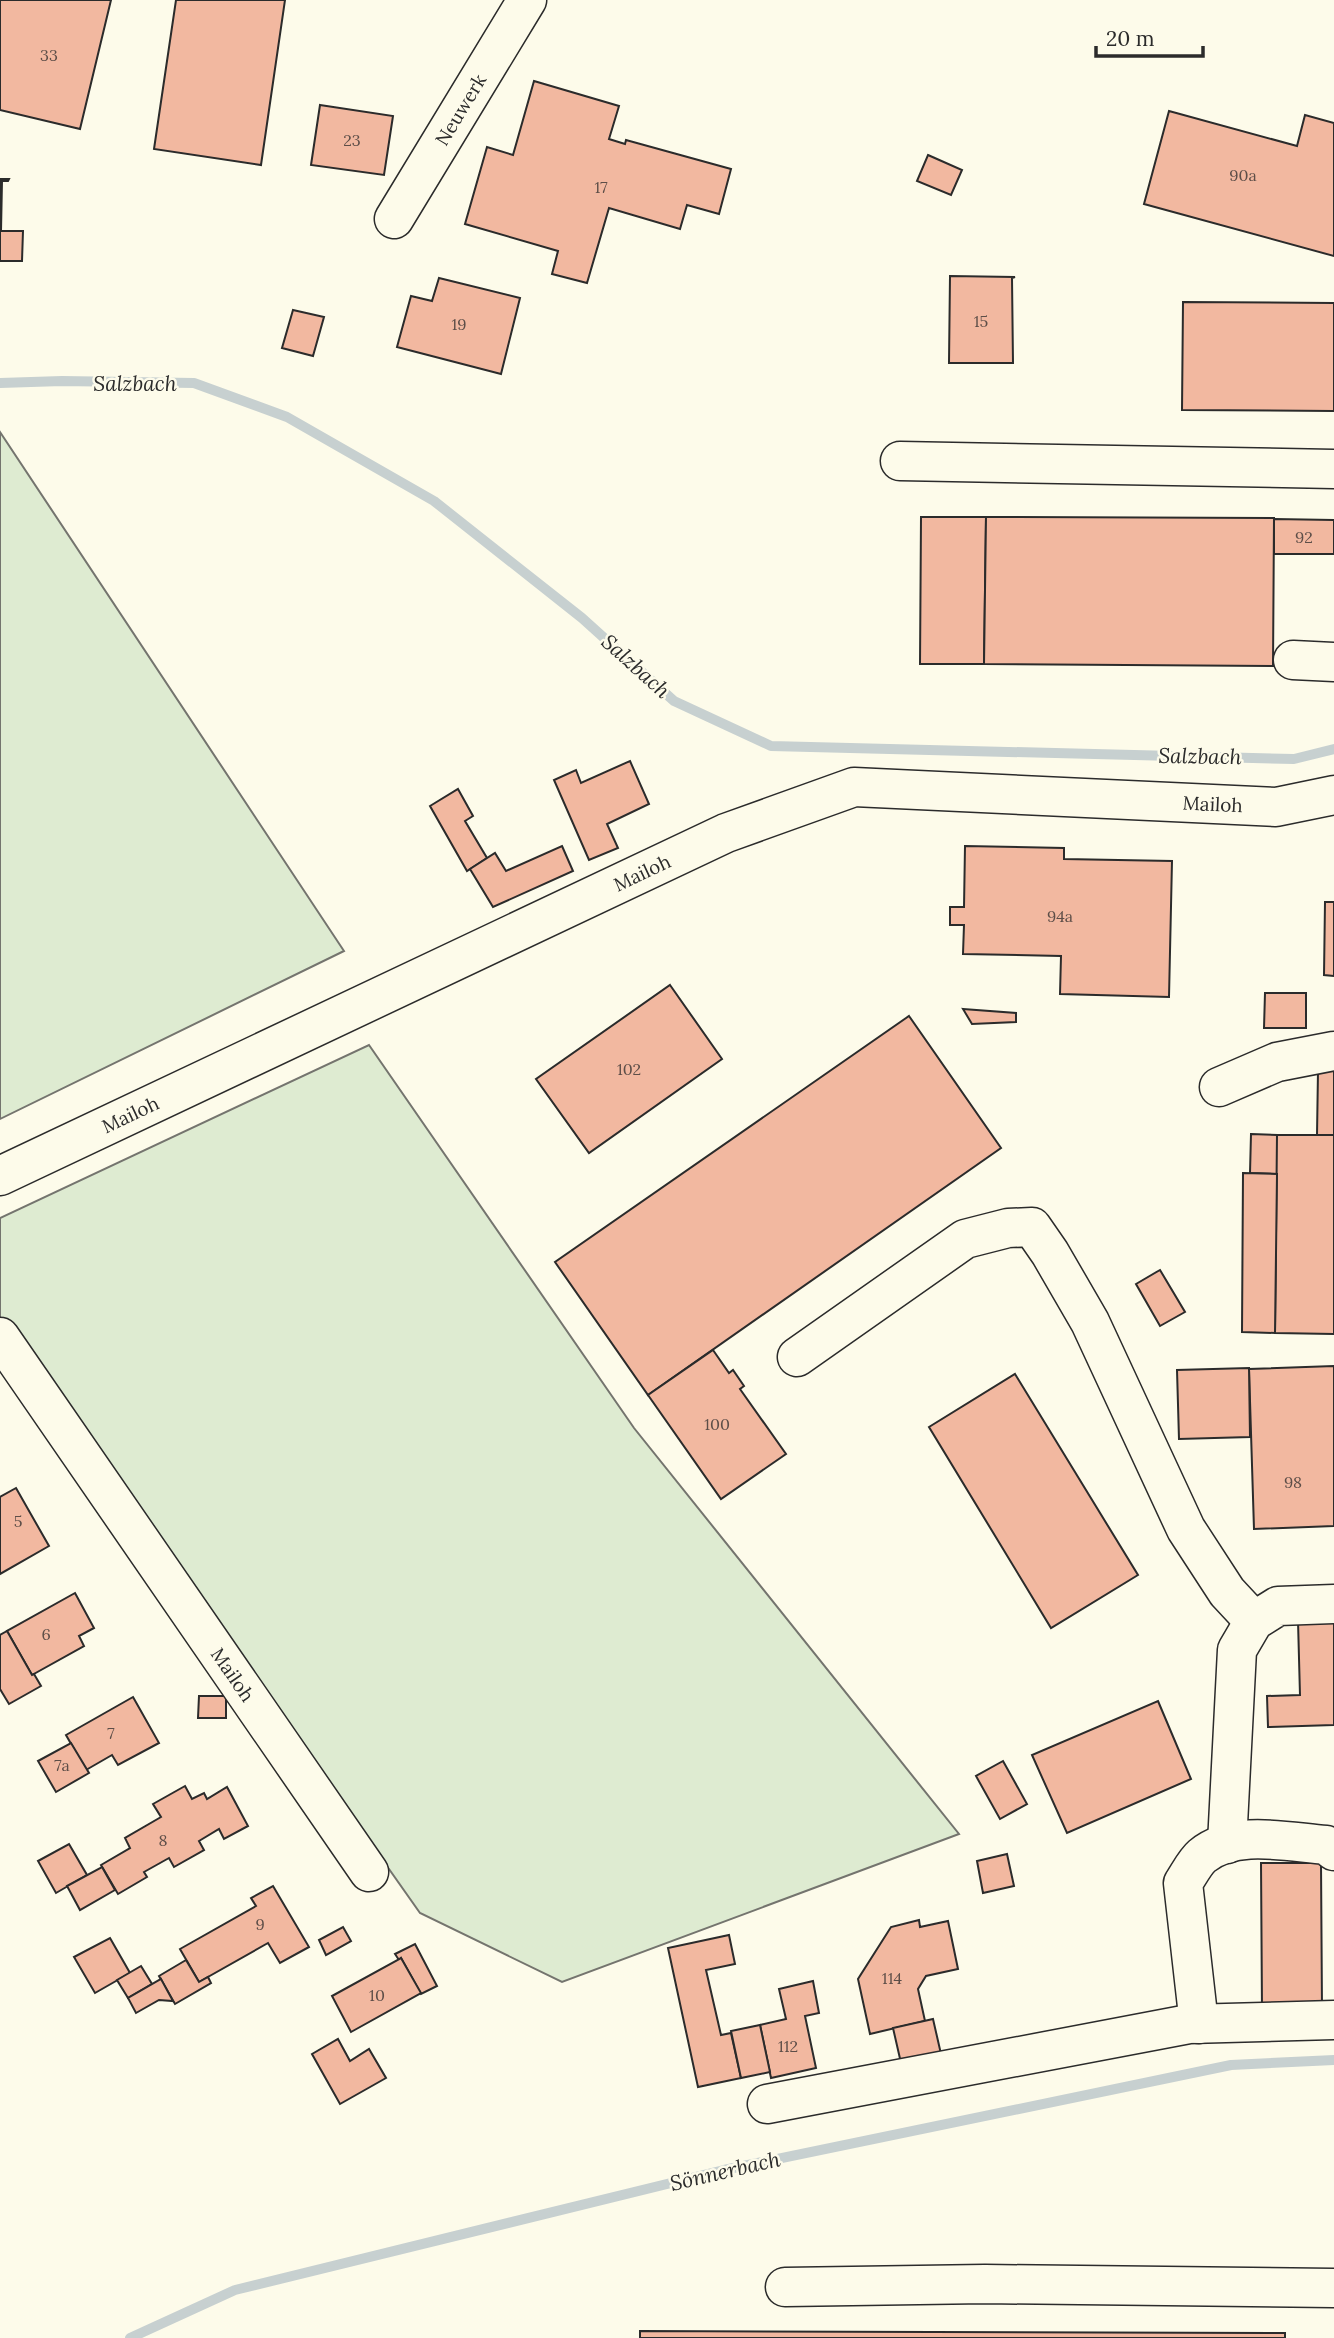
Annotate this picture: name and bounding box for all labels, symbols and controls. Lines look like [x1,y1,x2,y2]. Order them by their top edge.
scale bar [1096,14,1203,58]
text: 20 m [1106,25,1155,52]
house number: 33 [40,45,58,65]
street label: Neuwerk [430,69,492,150]
house number: 23 [343,130,361,150]
house number: 90a [1229,165,1257,185]
house number: 17 [594,177,608,197]
house number: 15 [974,311,988,331]
house number: 19 [451,314,467,334]
water label: Salzbach [93,370,177,397]
house number: 92 [1295,527,1313,547]
water label: Salzbach [596,628,676,704]
water label: Salzbach [1158,742,1242,770]
street label: Mailoh [1182,791,1243,817]
street label: Mailoh [610,849,674,896]
house number: 94a [1047,906,1073,926]
house number: 102 [617,1059,641,1079]
street label: Mailoh [98,1091,163,1138]
house number: 100 [704,1414,730,1434]
house number: 98 [1284,1472,1302,1492]
house number: 5 [14,1511,22,1531]
house number: 6 [41,1624,51,1644]
street label: Mailoh [206,1643,260,1706]
house number: 7 [107,1723,115,1743]
house number: 7a [54,1755,70,1775]
house number: 8 [159,1830,168,1850]
house number: 9 [255,1914,265,1934]
house number: 114 [882,1968,902,1988]
house number: 10 [369,1985,385,2005]
house number: 112 [778,2036,798,2056]
water label: Sönnerbach [667,2145,783,2197]

